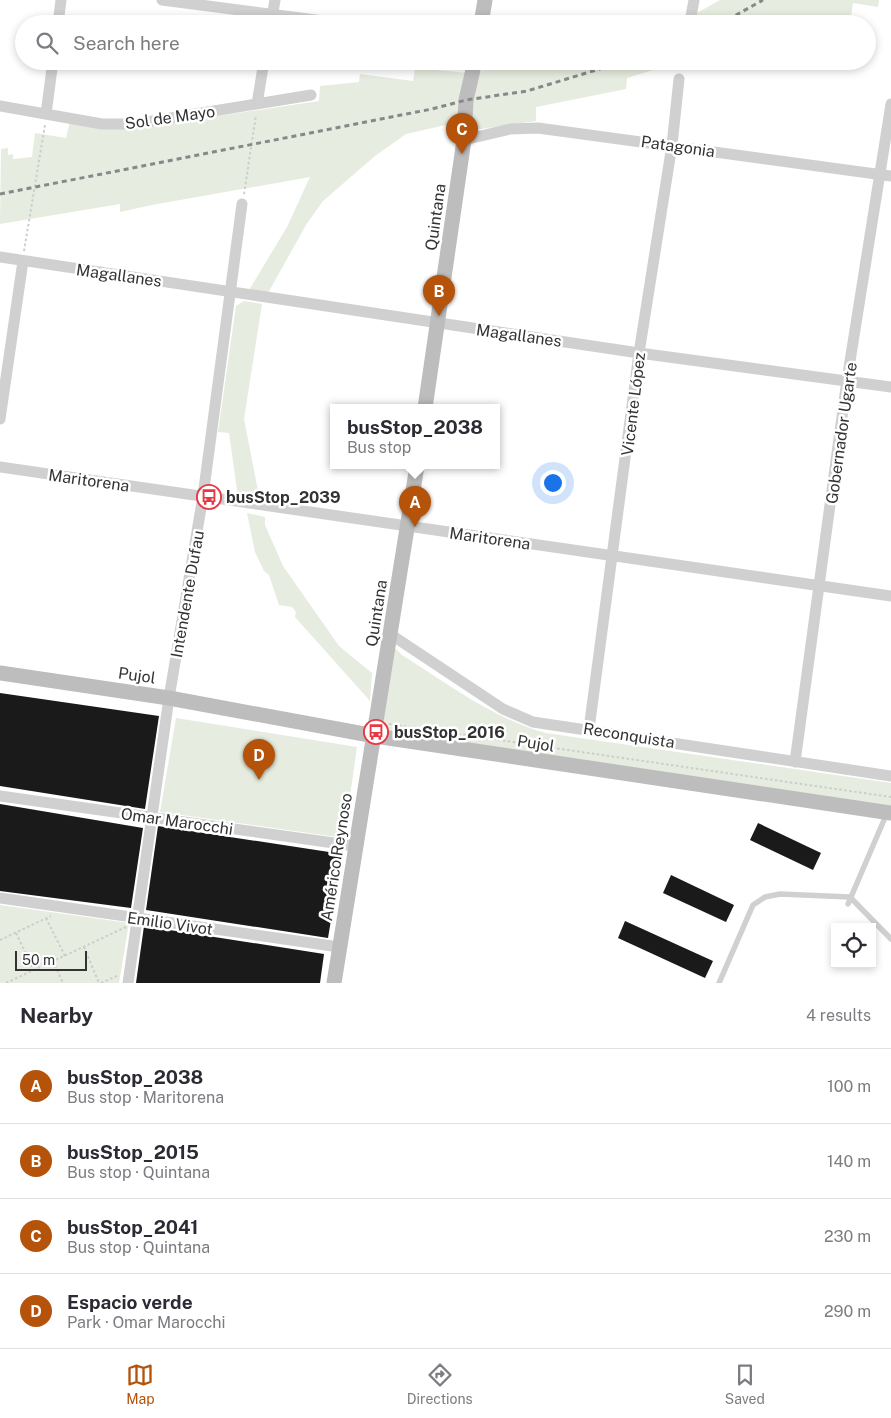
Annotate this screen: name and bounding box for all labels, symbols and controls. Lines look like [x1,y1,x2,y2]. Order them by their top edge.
search box [15,15,876,70]
icon: search [33,29,61,57]
text: Search here [73,32,180,54]
street label: Sol de Mayo [124,102,216,133]
pin: C [446,113,478,154]
street label: Patagonia [640,132,716,161]
street label: Quintana [421,182,450,252]
street label: Magallanes [75,260,163,291]
pin: B [423,275,455,316]
street label: Magallanes [475,320,563,351]
street label: Vicente López [618,351,649,457]
street label: Gobernador Ugarte [822,361,861,505]
popup [330,404,500,469]
text: busStop_2038 [347,416,483,438]
text: Bus stop [347,438,411,457]
street label: Maritorena [47,465,131,496]
your location [540,470,566,496]
bus stop icon: busStop_2039 [196,484,222,510]
pin: A [399,486,431,527]
place label: busStop_2039 [226,488,341,507]
street label: Maritorena [448,523,532,554]
street label: Intendente Dufau [167,529,208,659]
street label: Quintana [362,578,391,648]
street label: Pujol [117,663,157,688]
bus stop icon: busStop_2016 [363,719,389,745]
street label: Reconquista [582,719,676,752]
place label: busStop_2016 [394,723,505,742]
street label: Pujol [516,731,556,756]
pin: D [243,739,275,780]
street label: Américo Reynoso [317,792,356,922]
street label: Omar Marocchi [120,804,234,839]
street label: Emilio Vivot [126,908,214,939]
map controls [831,923,876,968]
button: locate [831,923,876,968]
scale bar [15,948,88,971]
text: 50 m [22,952,55,968]
text: Nearby [20,1003,93,1028]
text: 4 results [806,1006,871,1025]
text: busStop_2038 [67,1066,203,1088]
text: A [30,1077,42,1096]
text: 100 m [827,1077,871,1096]
text: Bus stop · Maritorena [67,1088,224,1107]
text: busStop_2015 [67,1141,199,1163]
text: B [31,1152,41,1171]
text: 140 m [827,1152,871,1171]
text: Bus stop · Quintana [67,1163,210,1182]
text: busStop_2041 [67,1216,198,1238]
text: C [30,1227,42,1246]
text: 230 m [824,1227,871,1246]
text: Bus stop · Quintana [67,1238,210,1257]
text: Espacio verde [67,1291,193,1313]
text: D [30,1302,42,1321]
text: 290 m [824,1302,871,1321]
text: Park · Omar Marocchi [67,1313,225,1332]
tab: Map [126,1361,155,1407]
tab: Directions [407,1361,473,1407]
tab: Saved [725,1361,765,1407]

